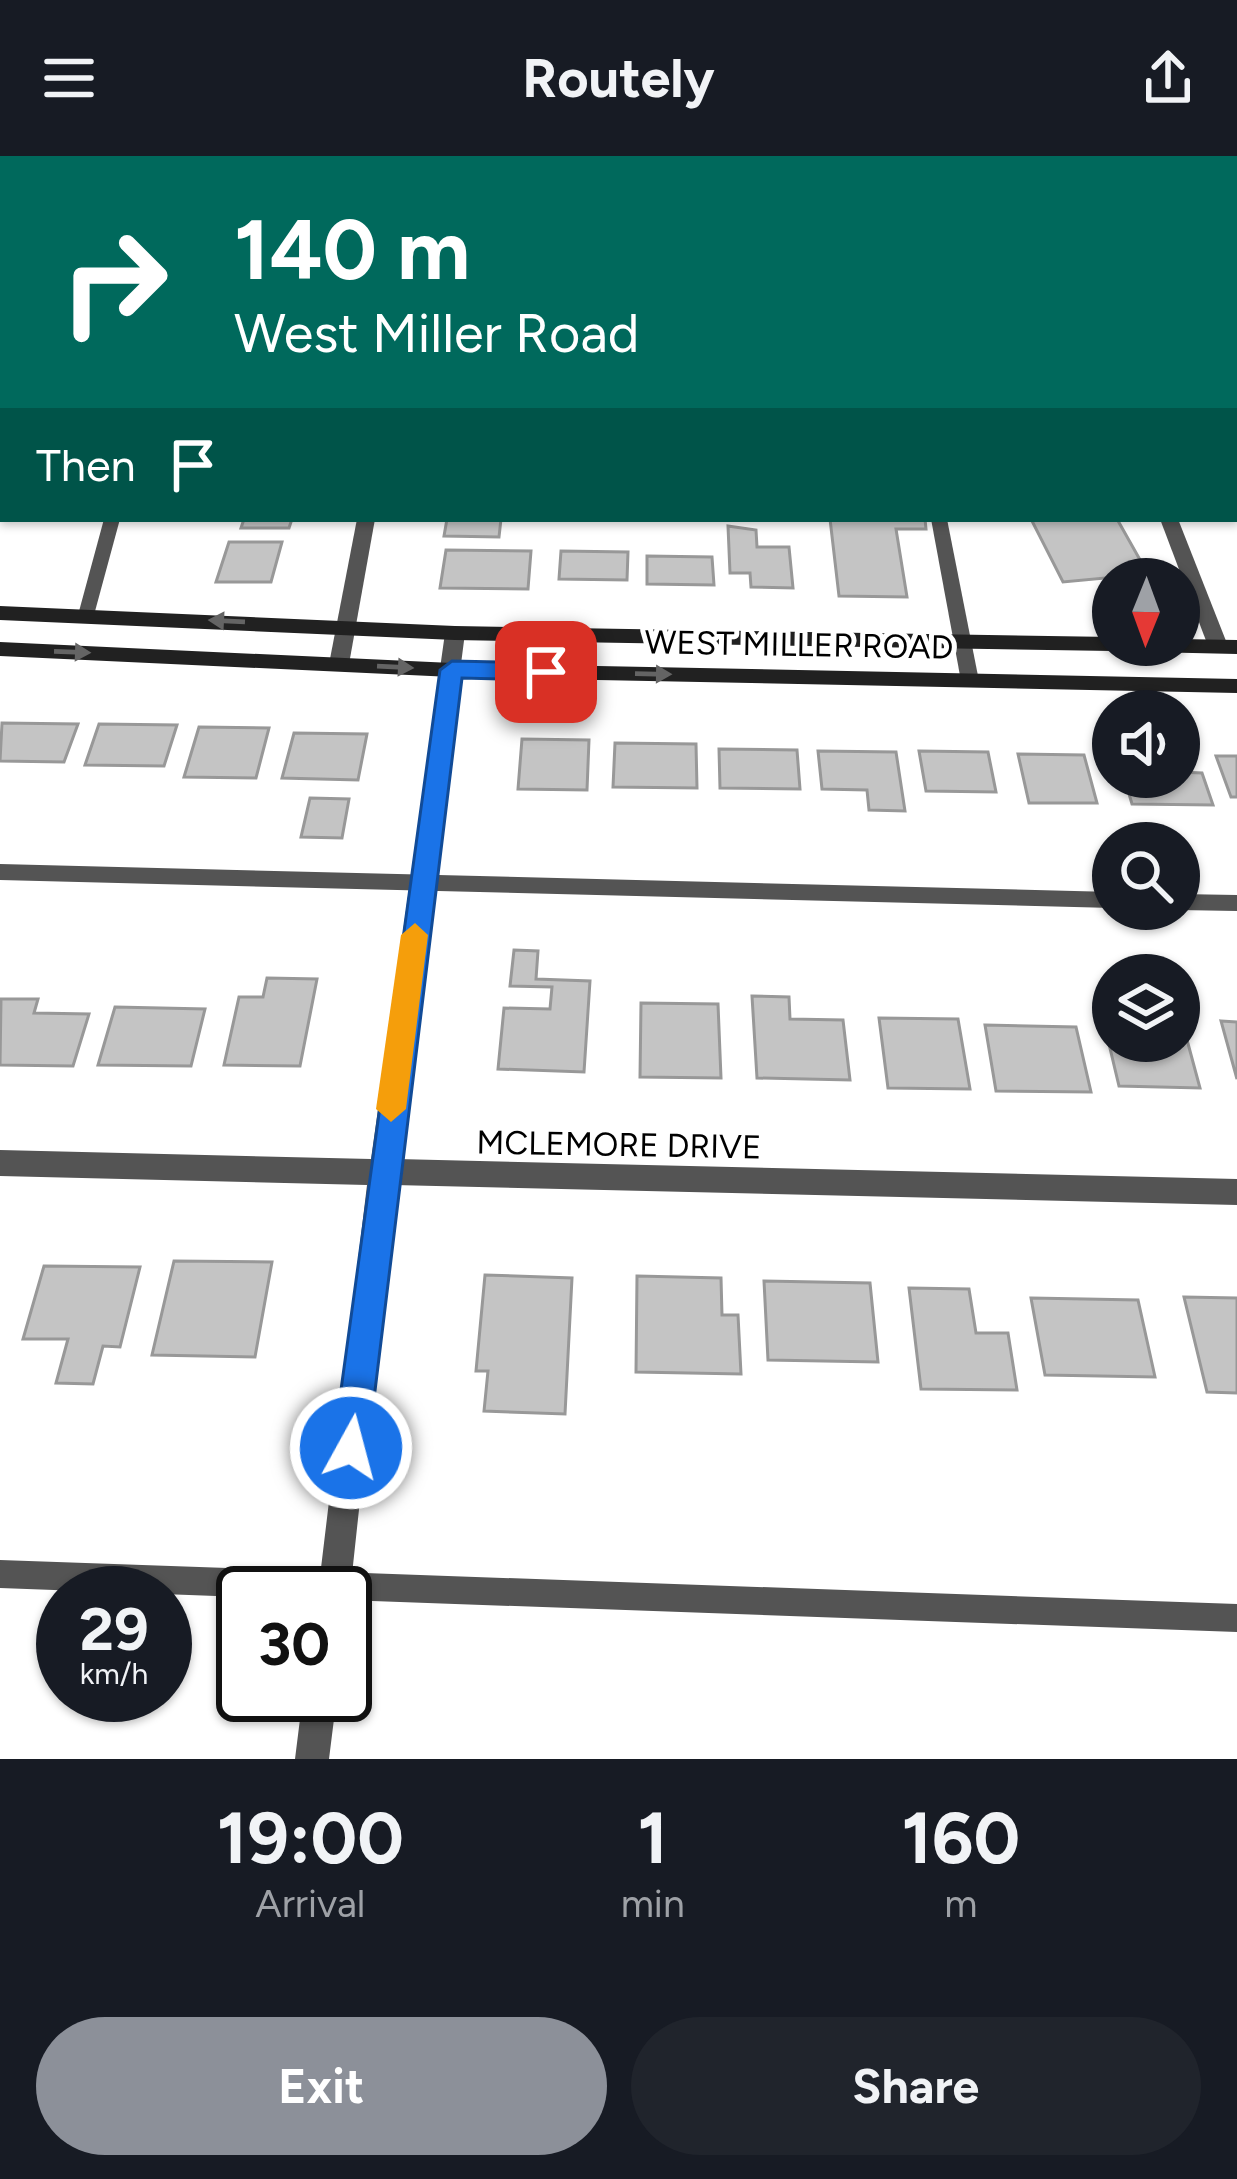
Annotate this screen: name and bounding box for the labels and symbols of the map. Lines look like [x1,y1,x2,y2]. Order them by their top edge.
north arrow [1092,558,1200,666]
one-way arrow [208,611,246,630]
pin [495,621,597,723]
street label: WEST MILLER ROAD [644,622,954,667]
one-way arrow [54,642,92,661]
one-way arrow [377,658,415,677]
one-way arrow [635,664,673,683]
street label: MCLEMORE DRIVE [476,1123,762,1166]
position arrow [288,1385,414,1511]
speed limit sign: 30 [216,1566,372,1722]

